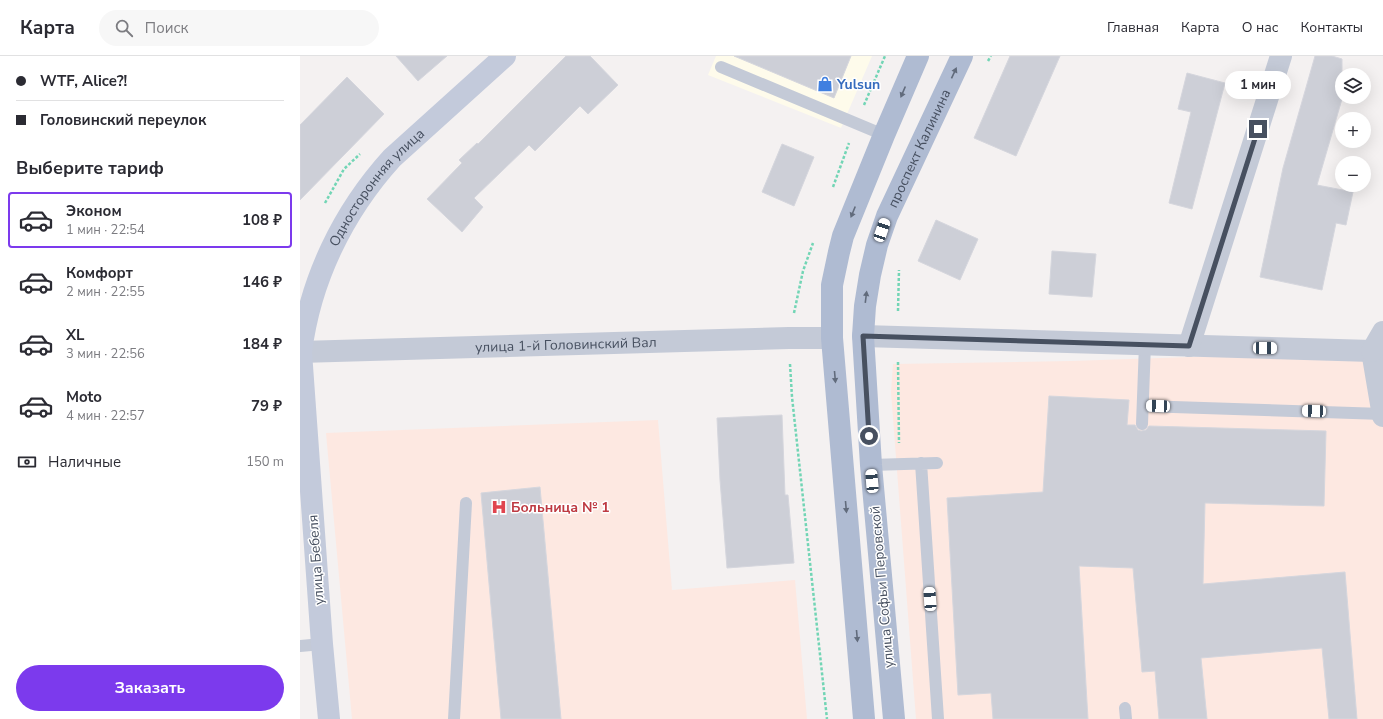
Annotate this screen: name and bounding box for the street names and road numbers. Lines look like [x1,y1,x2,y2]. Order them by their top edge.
street label: проспект Калинина [883,86,955,211]
street label: Односторонняя улица [324,124,428,250]
street label: улица 1-й Головинский Вал [475,332,657,356]
street label: улица Софьи Перовской [865,505,899,669]
street label: улица Бебеля [303,514,329,606]

